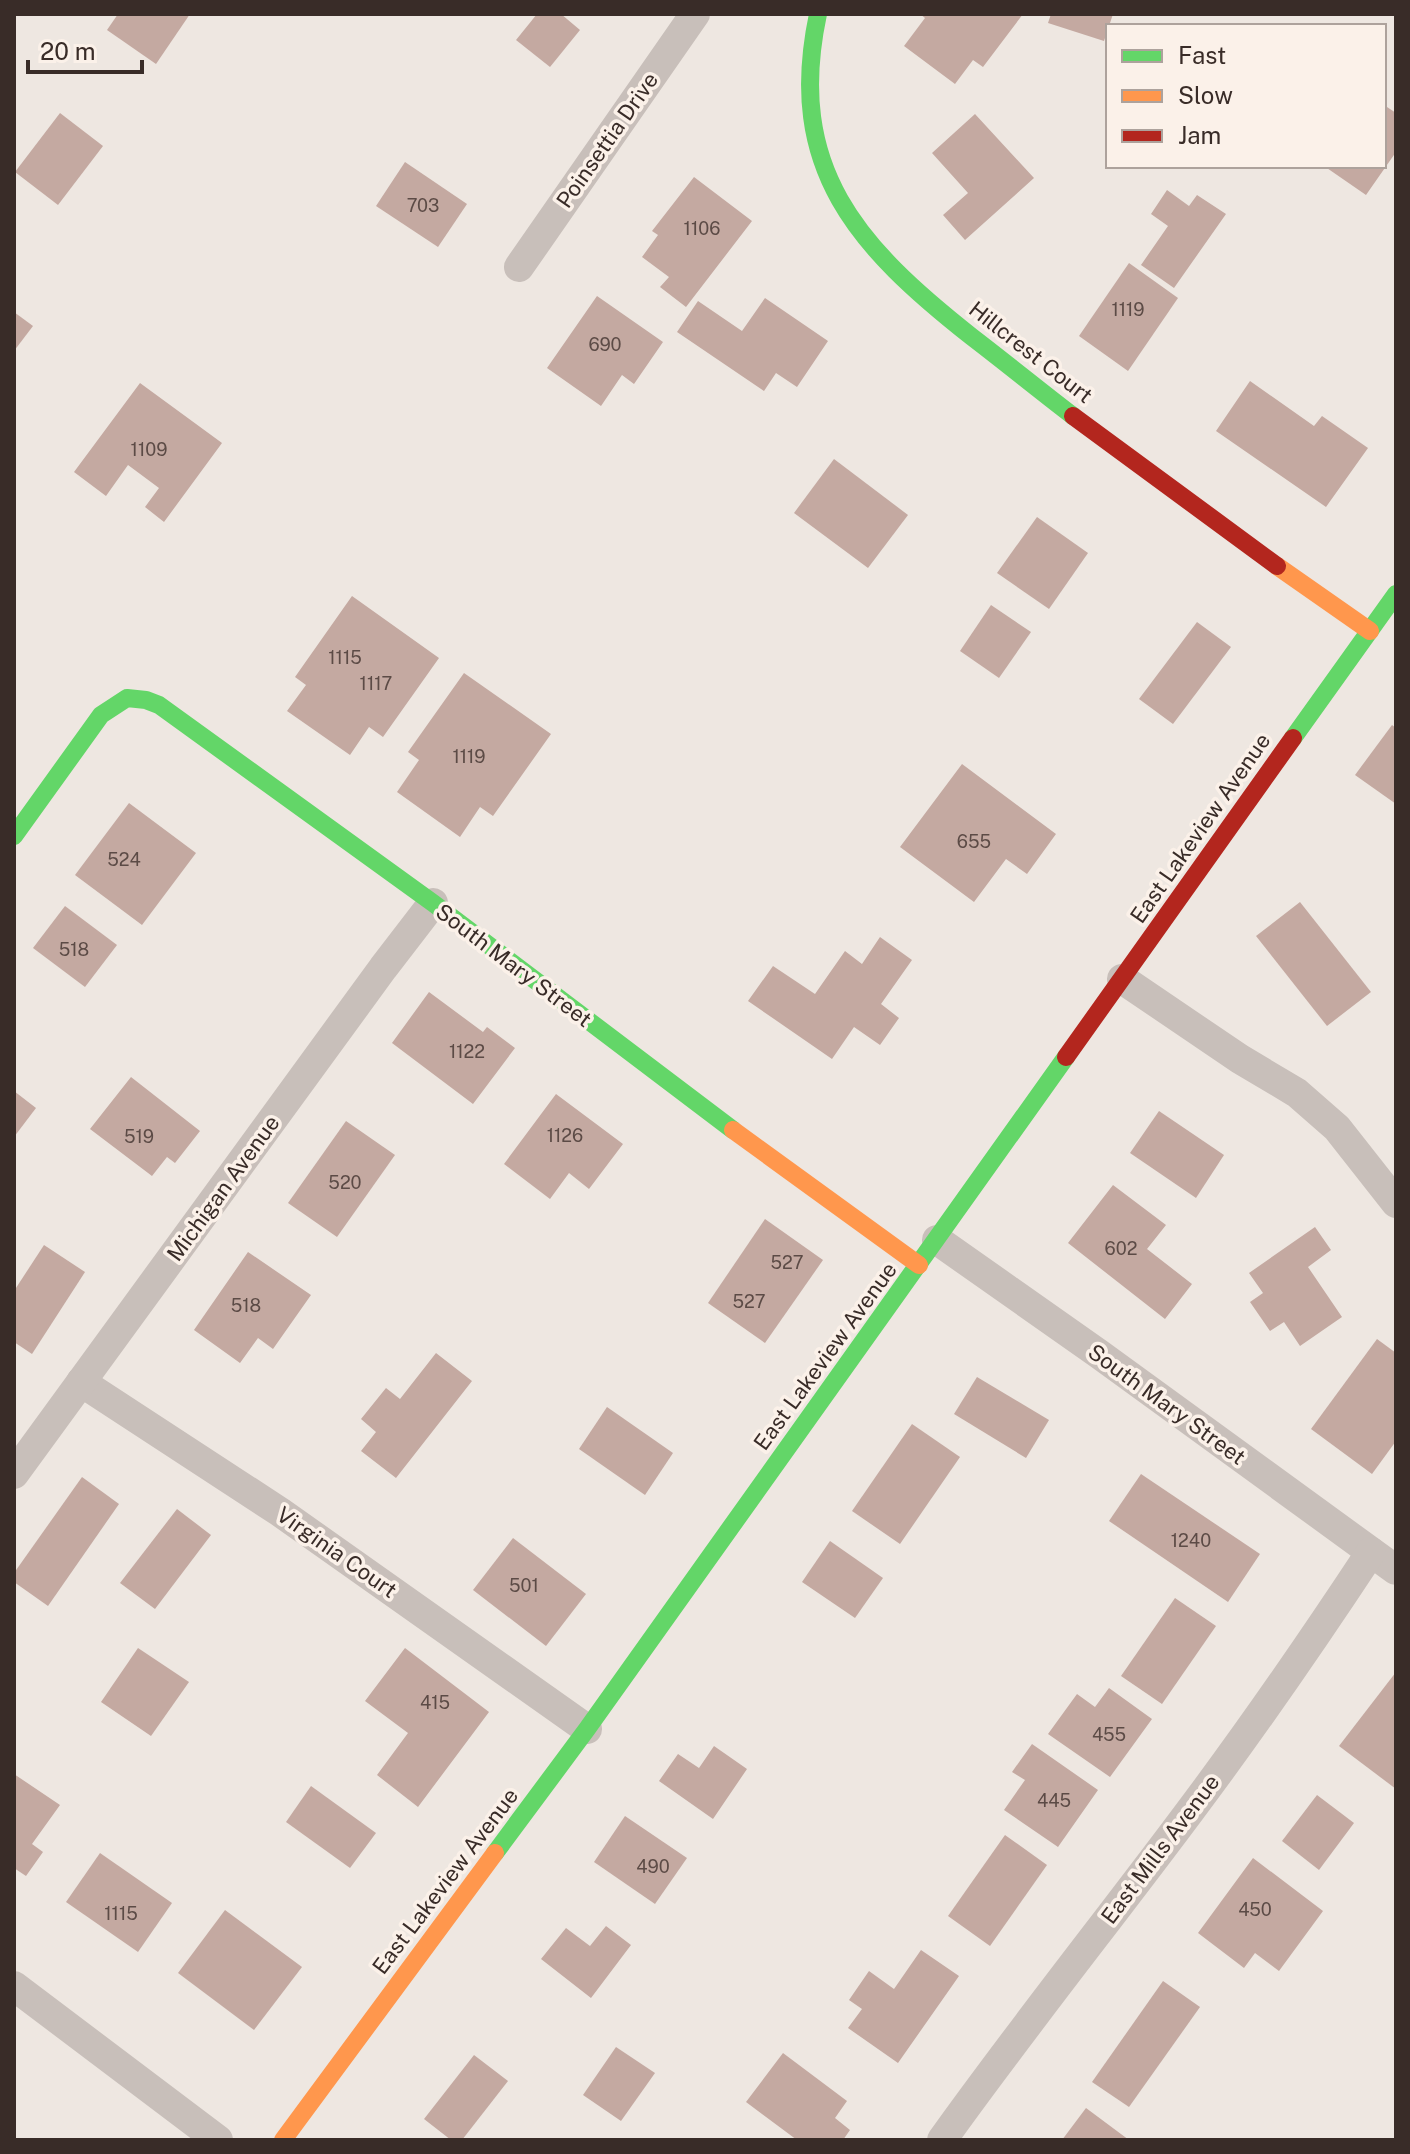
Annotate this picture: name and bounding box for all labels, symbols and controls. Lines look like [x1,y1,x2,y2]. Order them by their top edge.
scale bar [28,24,142,74]
legend [1106,24,1386,168]
text: 20 m [40,37,96,65]
text: Fast [1178,41,1226,69]
street label: Poinsettia Drive [551,67,663,213]
text: Slow [1178,81,1233,109]
text: Jam [1178,121,1221,149]
house number: 703 [407,195,439,216]
house number: 1106 [684,218,720,239]
street label: Hillcrest Court [964,296,1098,408]
house number: 1119 [1111,299,1145,320]
house number: 690 [588,334,622,355]
house number: 1109 [131,439,167,460]
house number: 1115 [328,647,362,668]
house number: 1117 [360,673,392,694]
street label: East Lakeview Avenue [1125,728,1275,928]
house number: 1119 [452,746,486,767]
house number: 655 [957,831,991,852]
house number: 524 [107,849,141,870]
street label: South Mary Street [431,898,597,1032]
house number: 518 [59,939,89,960]
house number: 1122 [449,1041,485,1062]
street label: Michigan Avenue [161,1110,285,1266]
house number: 1126 [547,1125,583,1146]
house number: 519 [124,1126,154,1147]
house number: 520 [328,1172,362,1193]
house number: 602 [1105,1238,1137,1259]
house number: 527 [770,1252,804,1273]
street label: East Lakeview Avenue [748,1257,902,1455]
house number: 527 [732,1291,766,1312]
house number: 518 [231,1295,261,1316]
street label: South Mary Street [1083,1338,1251,1470]
street label: Virginia Court [272,1501,402,1603]
house number: 1240 [1171,1530,1211,1551]
house number: 501 [509,1575,539,1596]
house number: 415 [420,1692,450,1713]
house number: 455 [1092,1724,1126,1745]
street label: East Mills Avenue [1095,1769,1225,1929]
street label: East Lakeview Avenue [367,1783,523,1979]
house number: 445 [1037,1790,1071,1811]
house number: 490 [636,1856,670,1877]
house number: 450 [1238,1899,1272,1920]
house number: 1115 [104,1903,138,1924]

